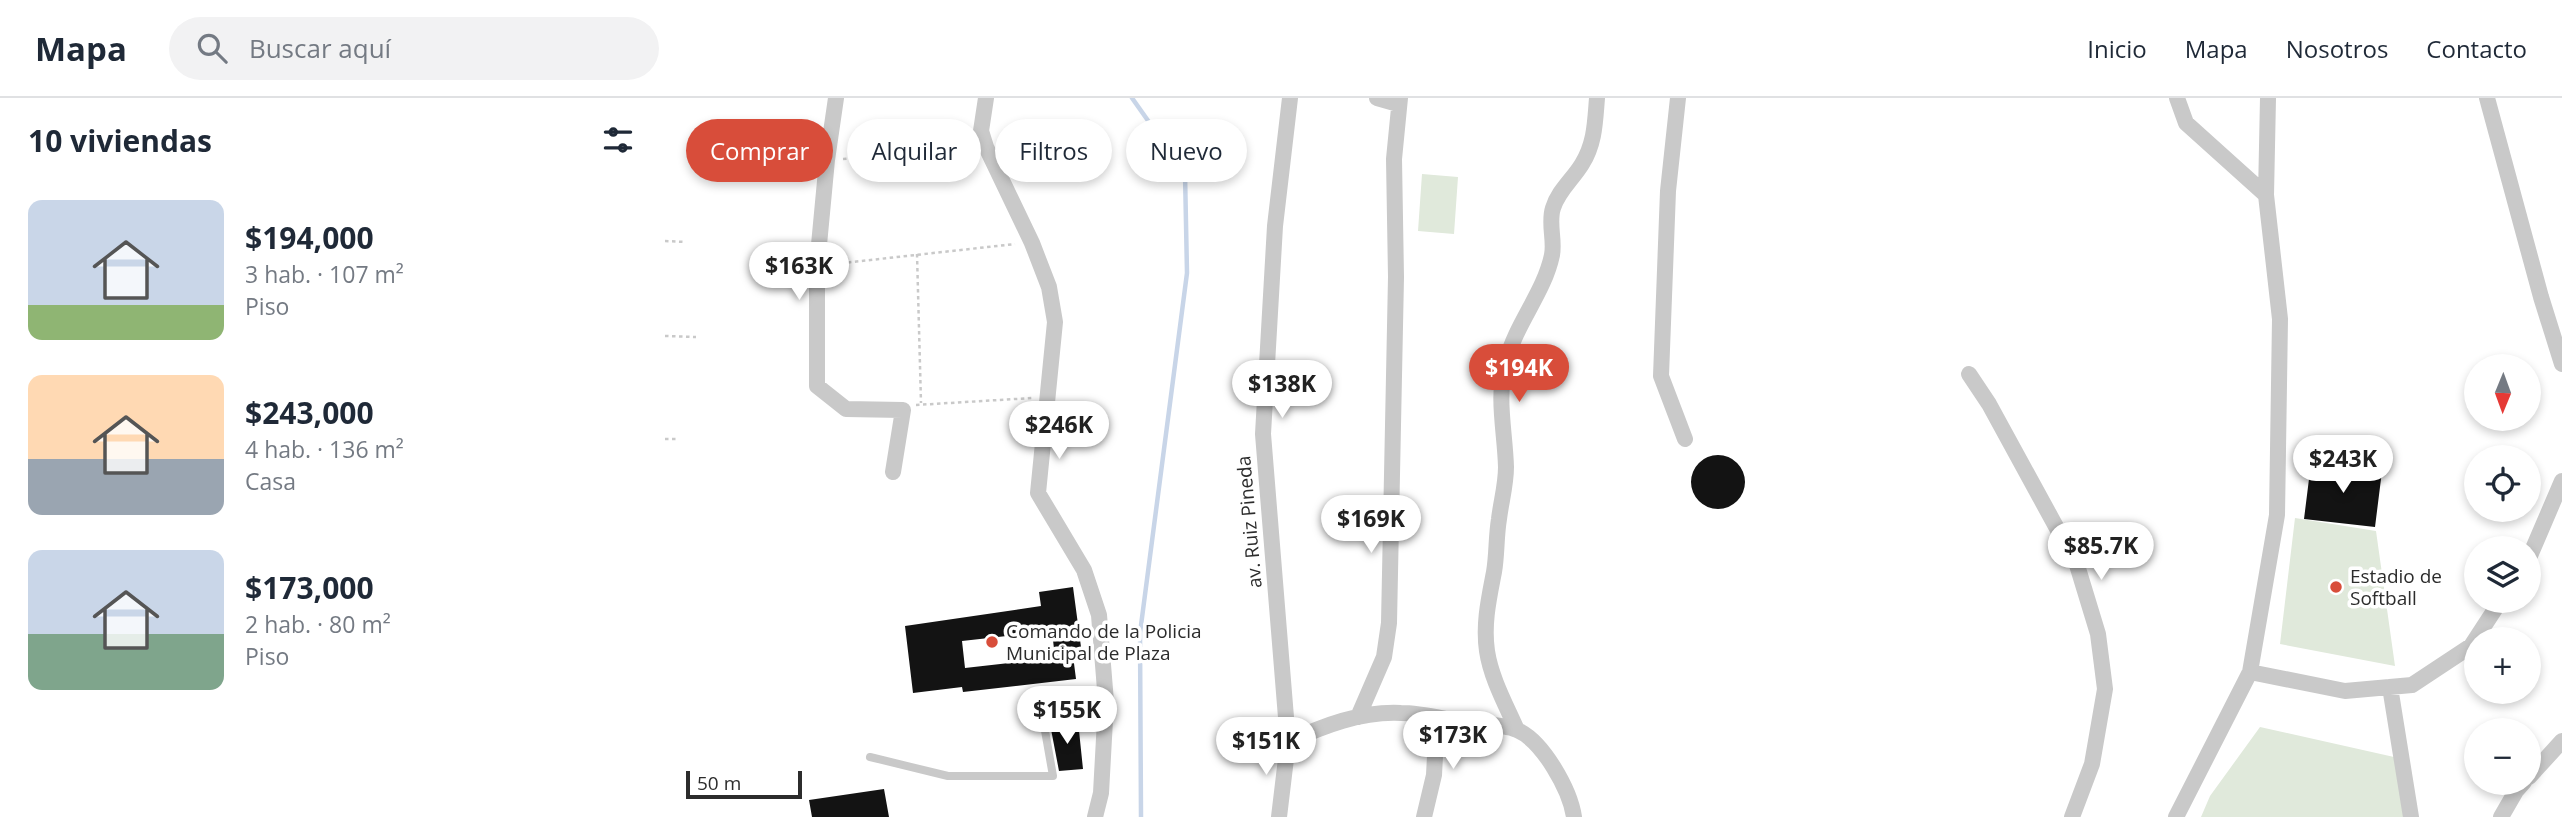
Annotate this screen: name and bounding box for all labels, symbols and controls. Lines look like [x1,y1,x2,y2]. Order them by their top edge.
search box [169,17,659,80]
text: Mapa [35,26,127,71]
icon: search [193,29,231,67]
text: Buscar aquí [249,30,391,66]
text: Inicio [2087,32,2147,65]
text: Mapa [2185,32,2248,65]
text: Nosotros [2286,32,2388,65]
text: Contacto [2426,32,2527,65]
chip: Comprar [686,119,833,182]
chip: Alquilar [847,119,981,182]
chip: Filtros [995,119,1112,182]
chip: Nuevo [1126,119,1247,182]
text: 10 viviendas [28,120,212,161]
icon: filters [599,121,637,159]
text: $194,000 [245,217,374,258]
icon: home [84,228,168,312]
pin: $163K [750,242,848,302]
text: $163K [765,249,833,281]
text: 3 hab. · 107 m² [245,258,404,290]
text: Piso [245,290,289,322]
pin: $194K [1470,344,1568,404]
text: $194K [1485,351,1553,383]
north arrow [2464,354,2541,430]
map controls [2464,354,2541,795]
pin: $138K [1233,360,1331,420]
text: $138K [1248,367,1316,399]
text: $243,000 [245,392,374,433]
pin: $246K [1010,402,1108,461]
icon: home [84,403,168,487]
text: $246K [1025,408,1093,440]
text: 4 hab. · 136 m² [245,433,404,465]
pin: $243K [2294,436,2392,495]
text: $243K [2309,442,2377,474]
button: locate [2464,445,2541,522]
street label: av. Ruiz Pineda [1230,455,1268,589]
text: Casa [245,465,296,497]
pin: $169K [1322,496,1420,555]
text: $169K [1337,502,1405,534]
pin: $85.7K [2044,522,2158,582]
text: $85.7K [2064,529,2138,561]
button: layers [2464,536,2541,613]
place label: Estadio de Softball [2350,563,2442,611]
text: $173,000 [245,567,374,608]
icon: home [84,578,168,662]
marker: Estadio de Softball [2328,579,2344,595]
text: 2 hab. · 80 m² [245,608,391,640]
place label: Comando de la Policia Municipal de Plaza [1006,618,1202,666]
button: + [2464,627,2541,704]
marker: Comando de la Policia Municipal de Plaza [984,634,1000,650]
text: Piso [245,640,289,672]
pin: $155K [1018,686,1116,746]
text: $155K [1033,693,1101,725]
pin: $173K [1404,712,1502,771]
pin: $151K [1217,718,1315,777]
text: $173K [1419,718,1487,750]
button: − [2464,718,2541,795]
text: $151K [1232,724,1300,756]
scale bar [686,768,801,800]
text: 50 m [697,770,741,796]

